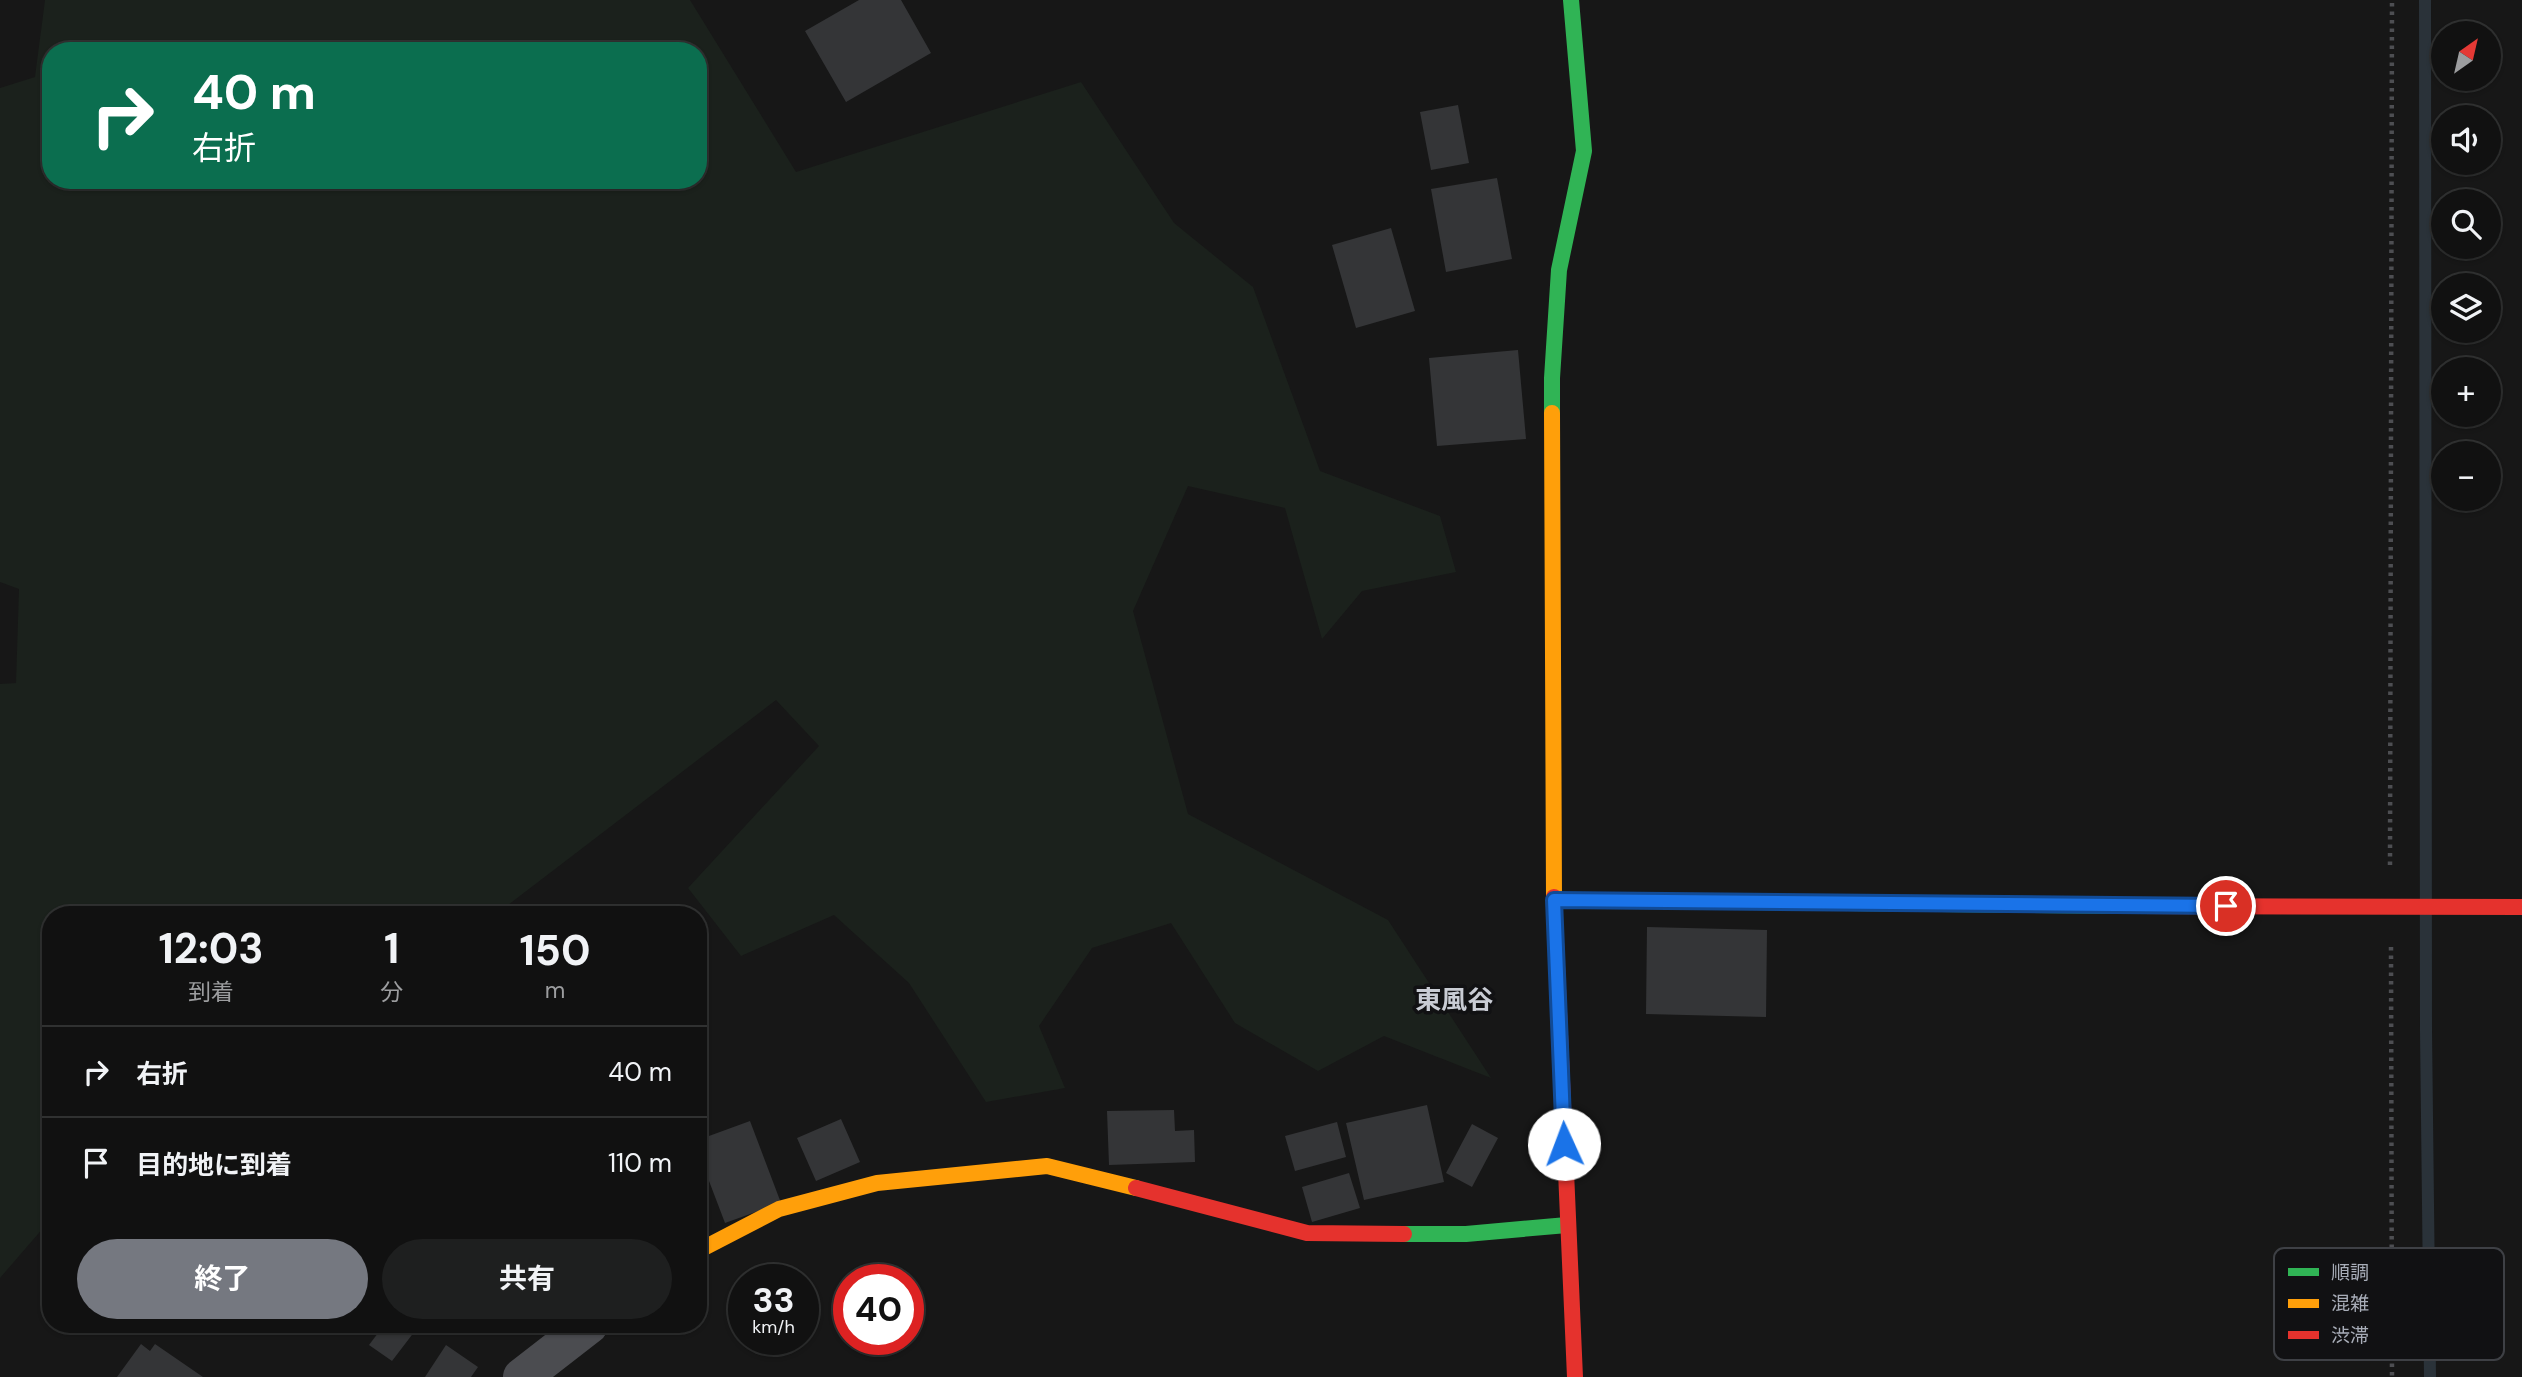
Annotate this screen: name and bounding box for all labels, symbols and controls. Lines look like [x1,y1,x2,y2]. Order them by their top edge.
north arrow [2431,21,2501,91]
map controls [2431,21,2501,511]
text: 40 m [192,60,316,124]
icon: right [77,70,168,161]
button: sound [2431,105,2501,175]
text: 右折 [192,127,256,169]
button: search [2431,189,2501,259]
button: layers [2431,273,2501,343]
button: + [2431,357,2501,427]
button: − [2431,441,2501,511]
pin [2196,876,2256,936]
icon: arrive [2207,887,2245,925]
text: 12:03 [158,921,264,976]
text: 1 [384,921,399,976]
text: 150 [520,923,590,978]
text: m [545,975,565,1005]
text: 到着 [188,977,234,1007]
text: 分 [380,977,403,1007]
district label: 東風谷 [1415,983,1493,1017]
icon: right [77,1053,115,1091]
text: 40 m [608,1055,672,1089]
text: 右折 [136,1057,188,1091]
position arrow [1527,1107,1601,1181]
icon: arrive [77,1144,115,1182]
text: 110 m [608,1146,672,1180]
text: 目的地に到着 [136,1148,292,1182]
button: 終了 [77,1239,368,1319]
button: 共有 [382,1239,672,1319]
legend [2274,1248,2504,1360]
text: 順調 [2331,1260,2369,1285]
speed limit sign: 40 [833,1264,924,1355]
text: 33 [752,1277,795,1323]
text: 混雑 [2331,1291,2369,1316]
text: km/h [752,1315,795,1339]
text: 渋滞 [2331,1323,2369,1348]

